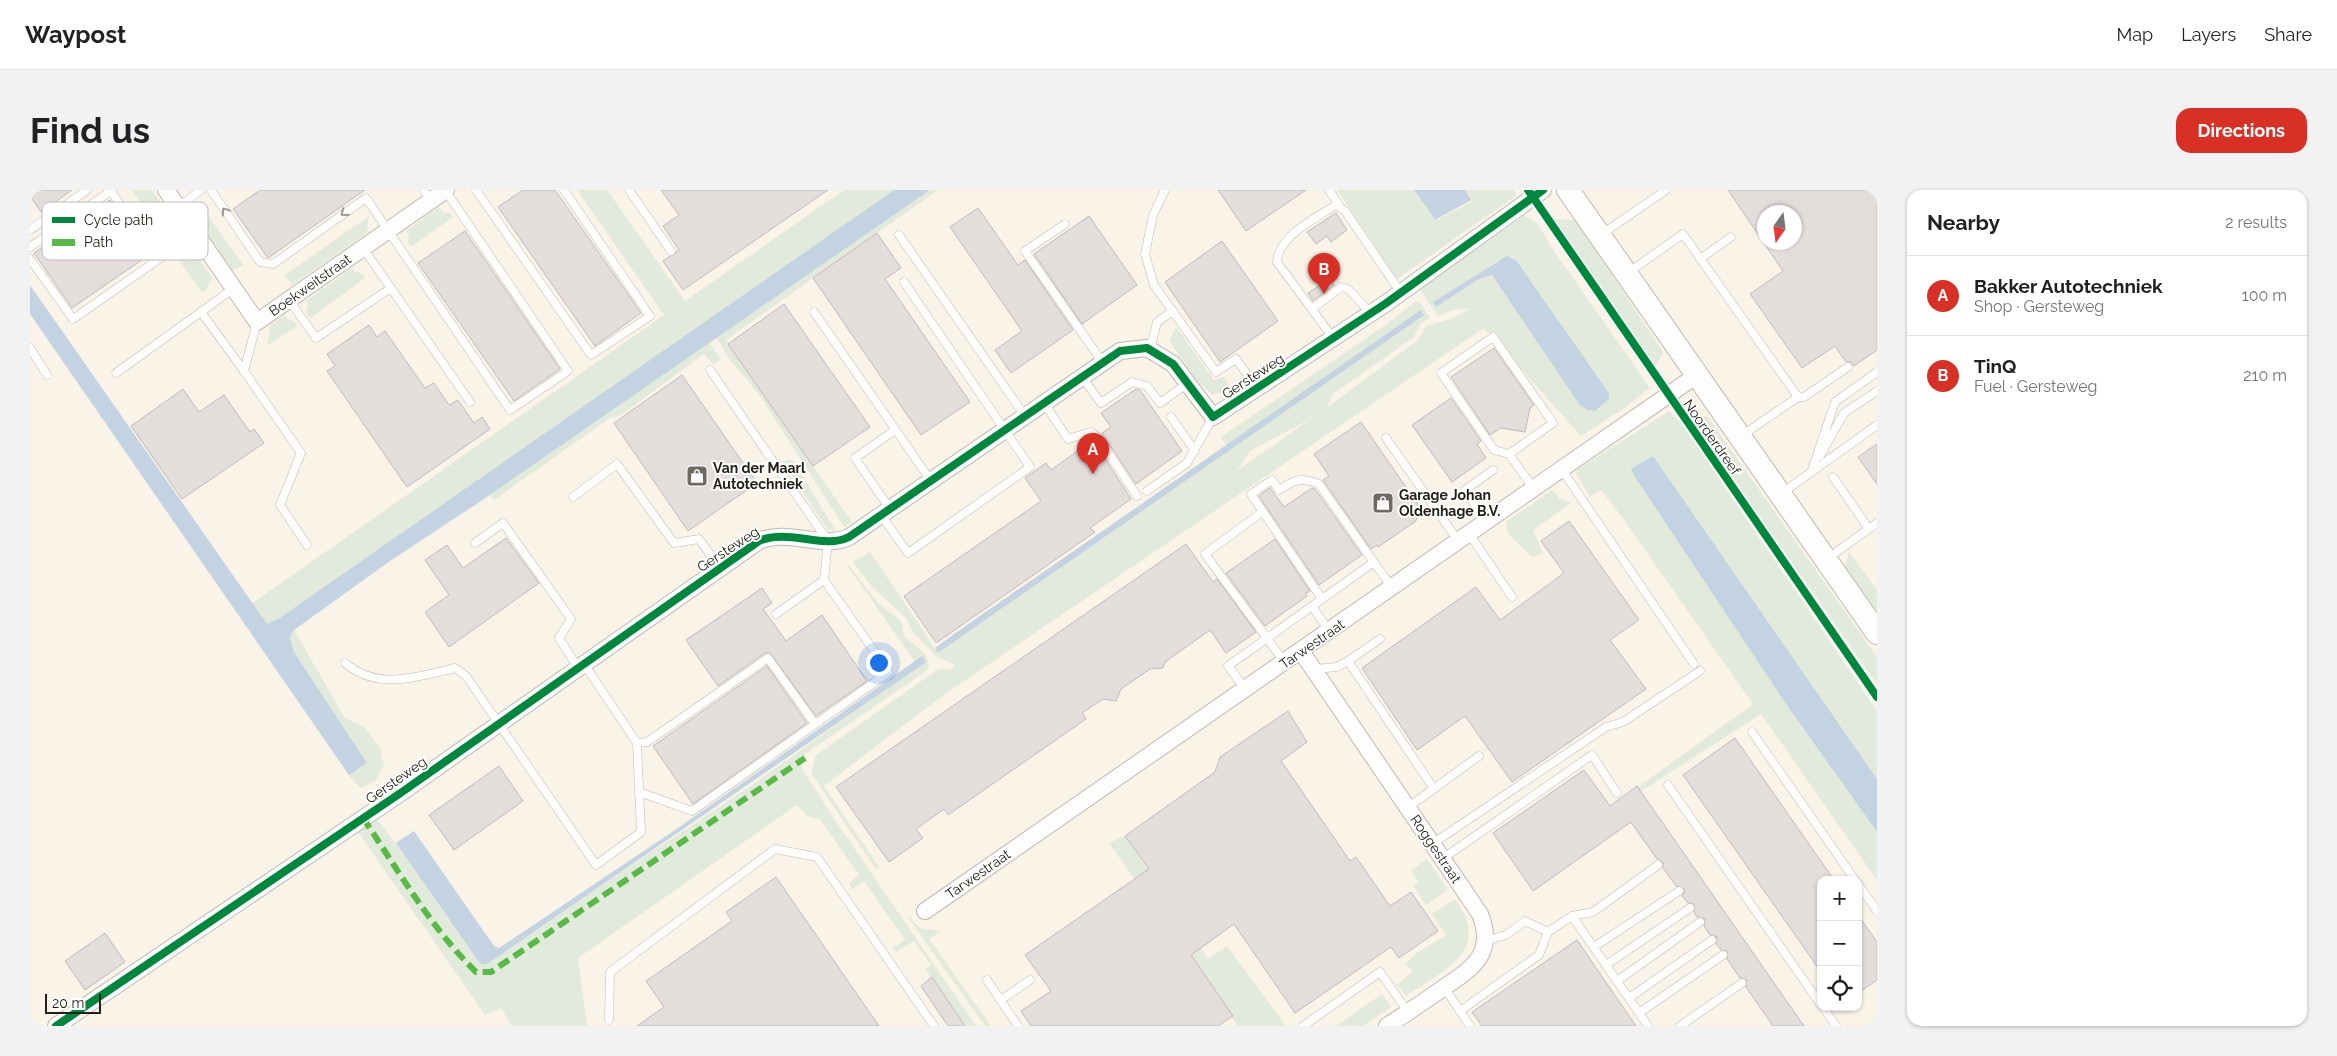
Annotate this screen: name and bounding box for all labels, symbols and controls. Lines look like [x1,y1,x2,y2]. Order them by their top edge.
text: Waypost [25,20,126,49]
text: Map [2117,24,2153,45]
text: Layers [2181,24,2236,45]
text: Share [2264,24,2312,45]
button: Directions [2176,108,2307,153]
text: Find us [30,110,150,151]
legend [42,202,208,260]
north arrow [1757,205,1802,250]
one-way arrow [222,207,232,216]
one-way arrow [340,207,350,216]
text: Nearby [1927,210,2000,235]
text: Cycle path [84,212,153,228]
text: 2 results [2225,213,2287,232]
text: Path [84,234,113,250]
street label: Boekweitstraat [266,251,354,319]
pin: B [1308,253,1340,294]
text: Bakker Autotechniek [1974,275,2163,297]
text: A [1938,286,1948,305]
text: 100 m [2242,286,2287,305]
text: Shop · Gersteweg [1974,297,2104,316]
street label: Gersteweg [1219,350,1287,402]
text: TinQ [1974,355,2016,377]
text: B [1938,366,1948,385]
text: 210 m [2243,366,2287,385]
text: Fuel · Gersteweg [1974,377,2097,396]
street label: Noorderdreef [1680,396,1745,479]
pin: A [1077,433,1109,474]
place label: Van der Maarl Autotechniek [713,460,806,492]
shop icon: Van der Maarl Autotechniek [685,464,709,488]
place label: Garage Johan Oldenhage B.V. [1399,487,1501,519]
shop icon: Garage Johan Oldenhage B.V. [1371,491,1395,515]
street label: Gersteweg [694,523,762,575]
street label: Tarwestraat [1277,616,1348,672]
your location [866,650,892,676]
street label: Gersteweg [363,753,429,807]
street label: Roggestraat [1407,812,1465,886]
street label: Tarwestraat [943,846,1014,902]
map controls [1817,876,1862,1011]
button: + [1817,876,1862,921]
button: − [1817,921,1862,966]
button: locate [1817,966,1862,1011]
scale bar [45,991,101,1014]
text: 20 m [52,995,84,1011]

